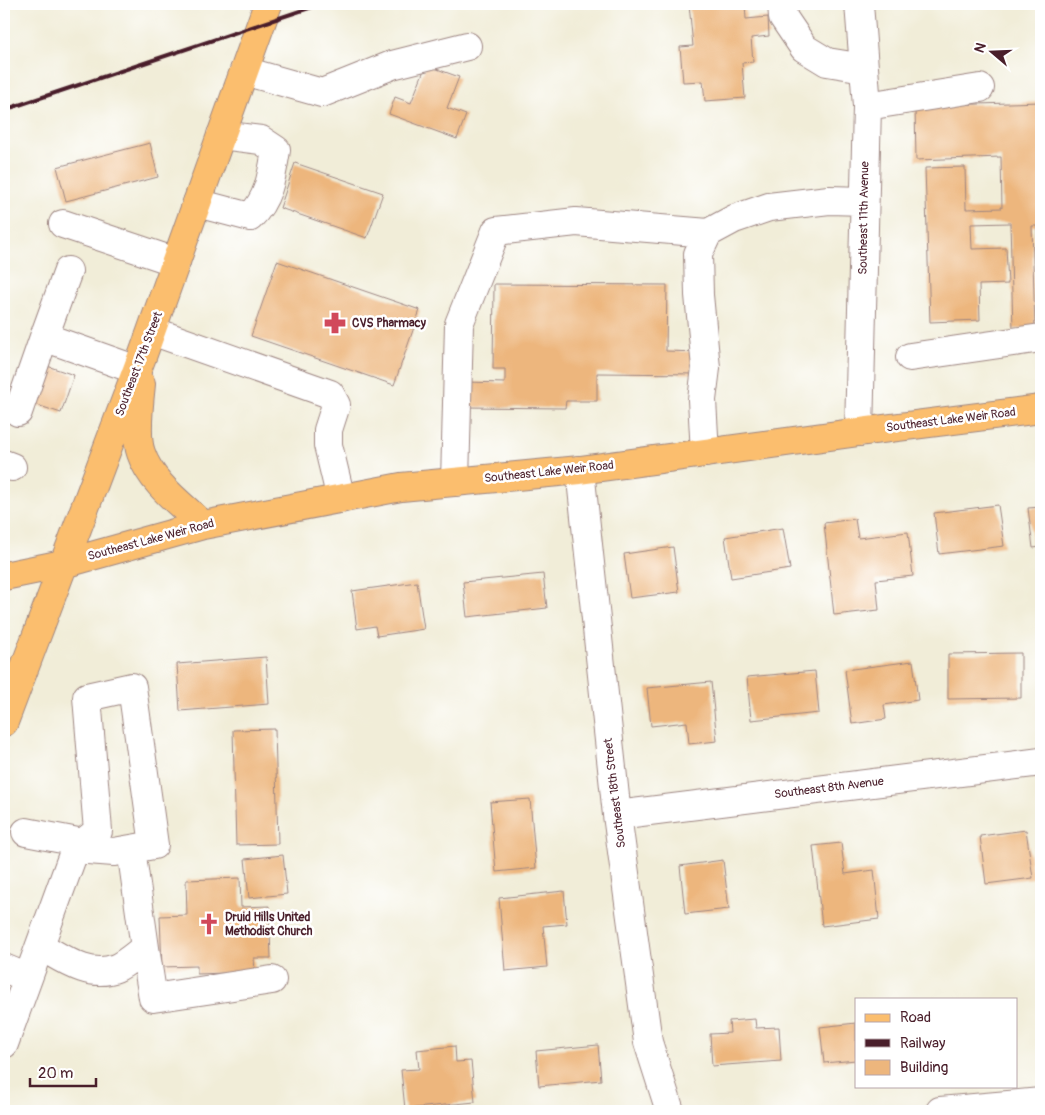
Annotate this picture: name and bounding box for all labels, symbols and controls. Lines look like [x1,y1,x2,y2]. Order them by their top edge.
north arrow [968,28,1018,78]
text: N [971,41,990,55]
street label: Southeast 11th Avenue [856,161,872,275]
street label: Southeast 17th Street [112,309,166,418]
pharmacy icon: CVS Pharmacy [322,310,348,336]
place label: CVS Pharmacy [352,316,427,331]
street label: Southeast Lake Weir Road [885,405,1017,435]
street label: Southeast Lake Weir Road [483,458,615,486]
street label: Southeast Lake Weir Road [86,516,216,564]
street label: Southeast 18th Street [601,737,629,849]
street label: Southeast 8th Avenue [773,774,885,802]
place label: Druid Hills United Methodist Church [225,910,313,939]
church icon: Druid Hills United Methodist Church [196,911,222,937]
legend [855,998,1018,1088]
text: Road [900,1008,931,1027]
text: Railway [900,1034,946,1053]
scale bar [30,1055,96,1087]
text: Building [900,1058,948,1077]
text: 20 m [38,1064,73,1083]

